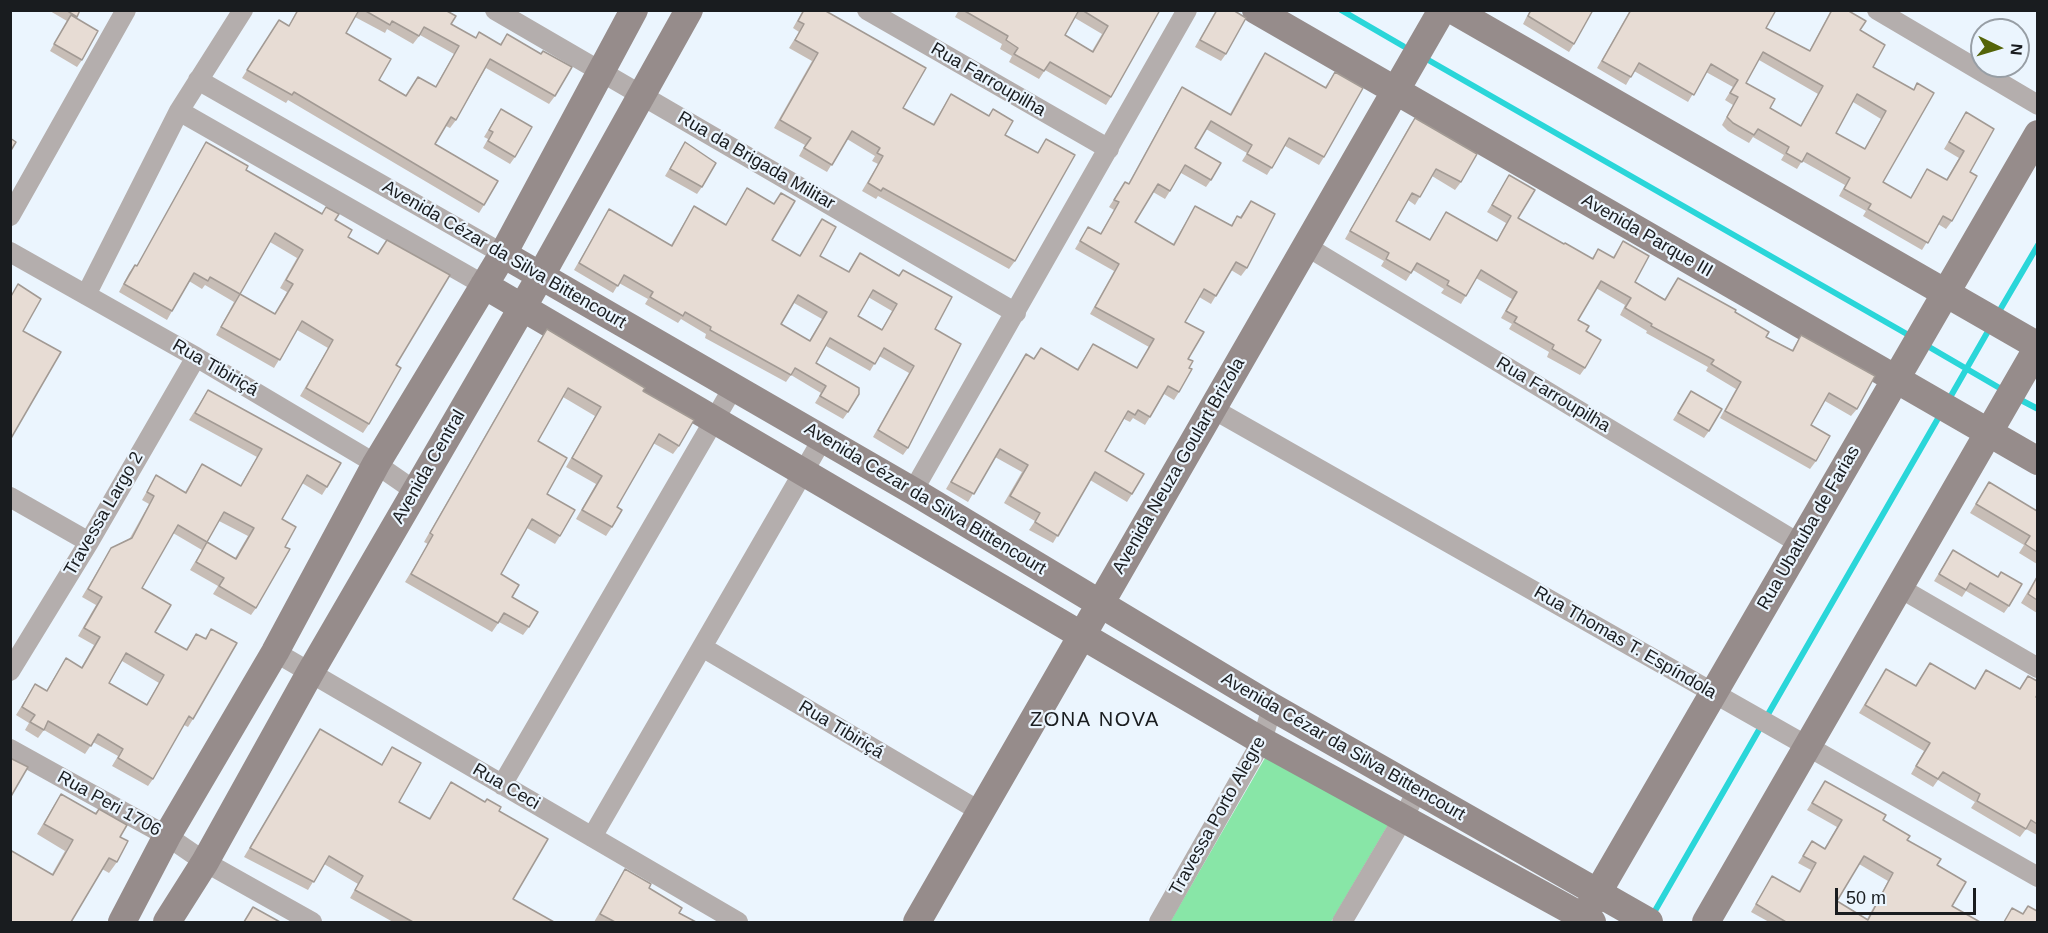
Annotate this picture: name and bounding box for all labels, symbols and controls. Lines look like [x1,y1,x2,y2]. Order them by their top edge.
north arrow [1970,18,2030,78]
street label: Rua Farroupilha [927,38,1049,122]
text: N [2007,43,2025,56]
street label: Rua da Brigada Militar [673,107,839,215]
street label: Avenida Cézar da Silva Bittencourt [378,176,630,334]
street label: Avenida Parque III [1578,190,1716,282]
street label: Rua Tibiriçá [168,335,262,401]
street label: Rua Farroupilha [1492,353,1614,437]
street label: Avenida Neuza Goulart Brizola [1108,354,1250,578]
street label: Avenida Central [388,406,470,528]
street label: Avenida Cézar da Silva Bittencourt [800,418,1050,580]
street label: Rua Ubatuba de Farias [1753,442,1865,614]
street label: Travessa Largo 2 [60,448,148,580]
street label: Rua Thomas T. Espíndola [1530,582,1720,704]
street label: Avenida Cézar da Silva Bittencourt [1217,668,1469,826]
street label: Rua Tibiriçá [795,696,887,764]
district label: ZONA NOVA [1030,708,1160,732]
street label: Travessa Porto Alegre [1165,733,1271,899]
street label: Rua Ceci [469,759,543,815]
street label: Rua Peri 1706 [53,767,165,841]
scale bar [1838,876,1979,914]
text: 50 m [1846,888,1886,908]

